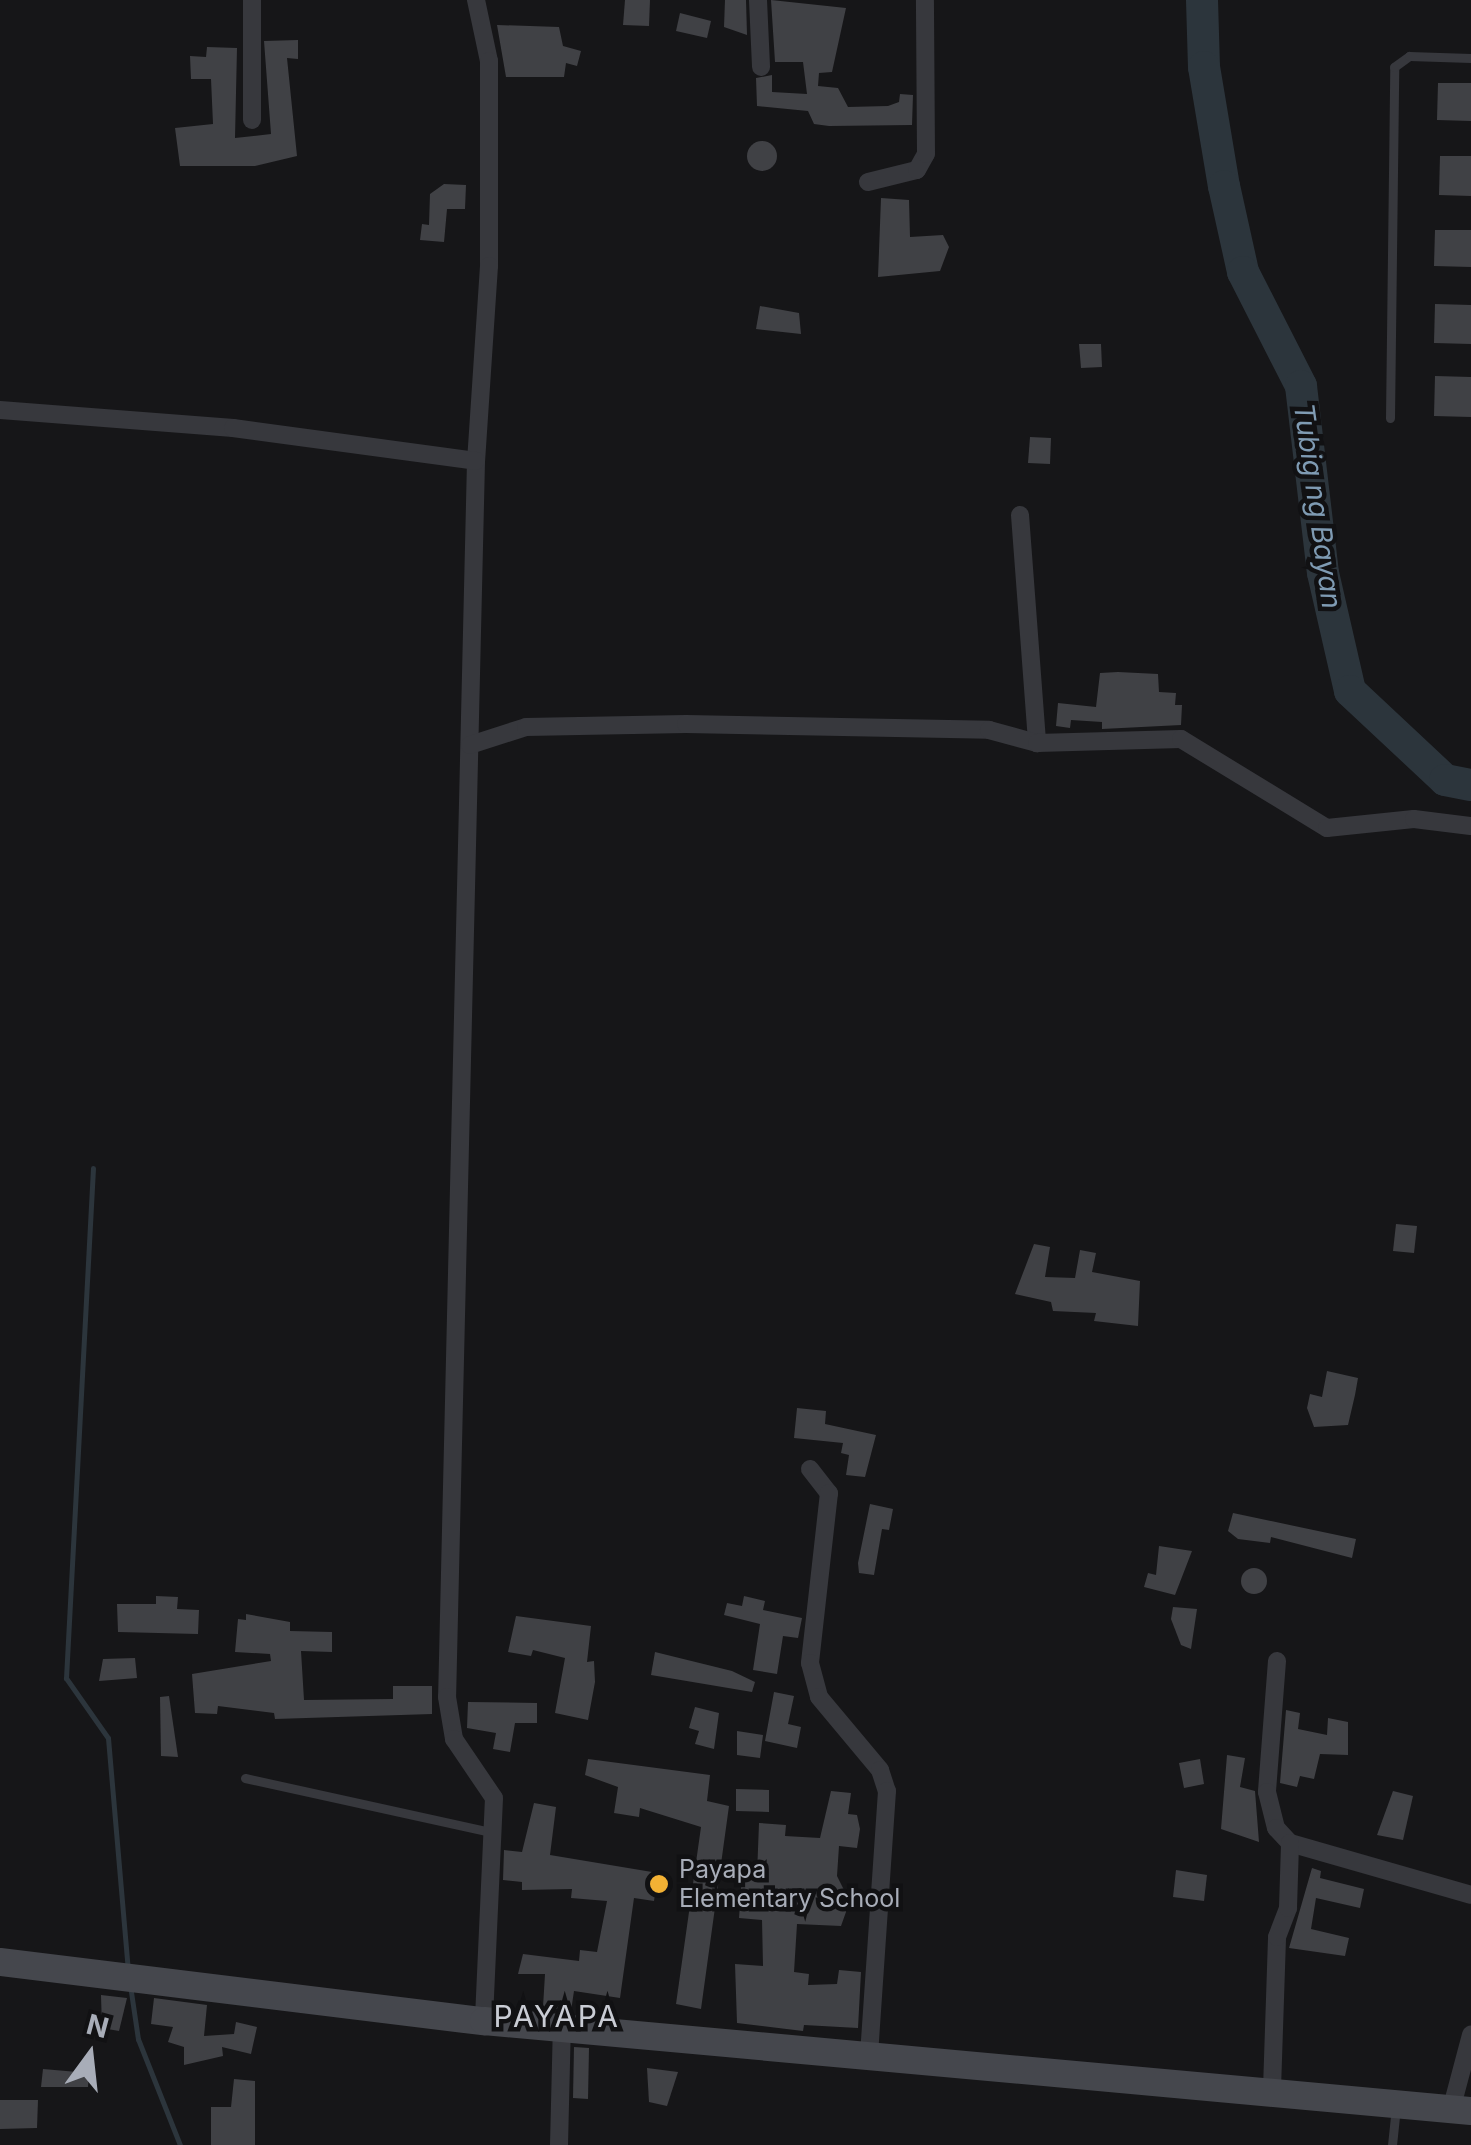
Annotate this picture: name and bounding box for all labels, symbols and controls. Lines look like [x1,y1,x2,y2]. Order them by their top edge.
water label: Tubig ng Bayan [1287,401,1349,611]
place label: Payapa Elementary School [679,1855,900,1914]
marker: Payapa Elementary School [648,1873,670,1895]
district label: PAYAPA [494,1998,620,2034]
north arrow [40,2005,140,2105]
text: N [83,2007,112,2045]

